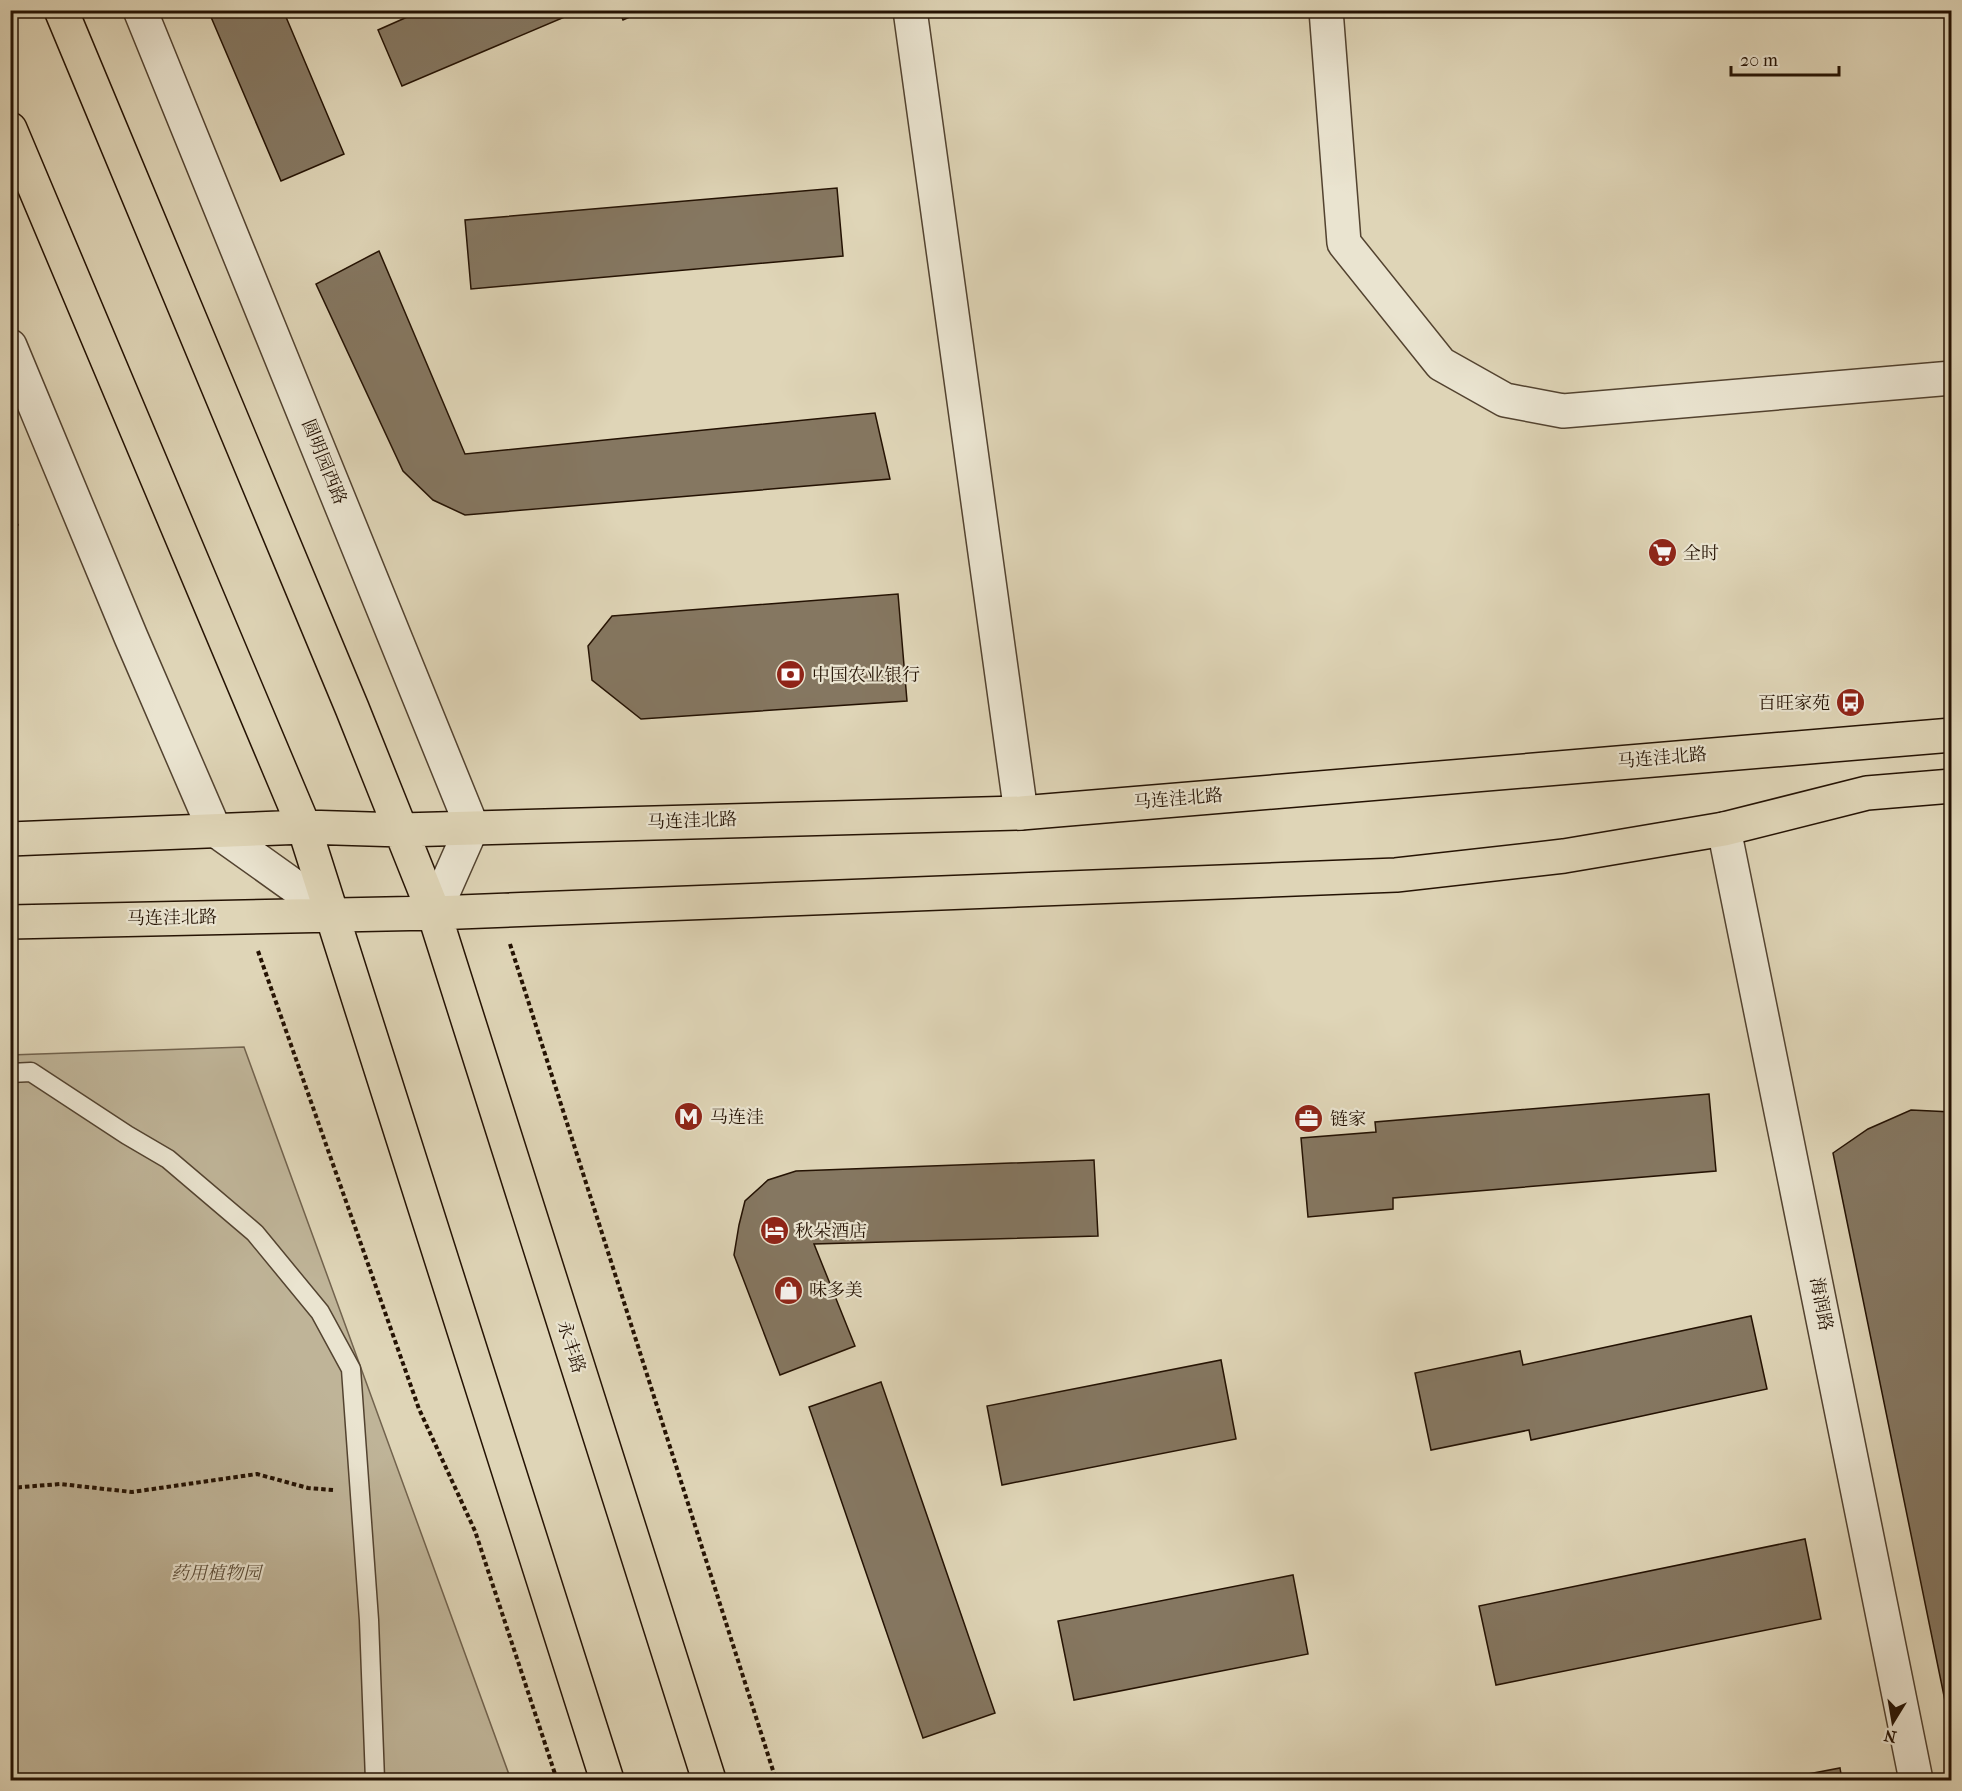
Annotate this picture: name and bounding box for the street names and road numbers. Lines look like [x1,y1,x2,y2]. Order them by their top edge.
street label: 圆明园西路 [297,416,351,508]
street label: 马连洼北路 [1616,744,1708,772]
street label: 马连洼北路 [1132,785,1224,813]
street label: 马连洼北路 [647,809,737,833]
street label: 马连洼北路 [127,907,217,929]
street label: 海润路 [1806,1275,1836,1333]
street label: 永丰路 [553,1318,589,1376]

